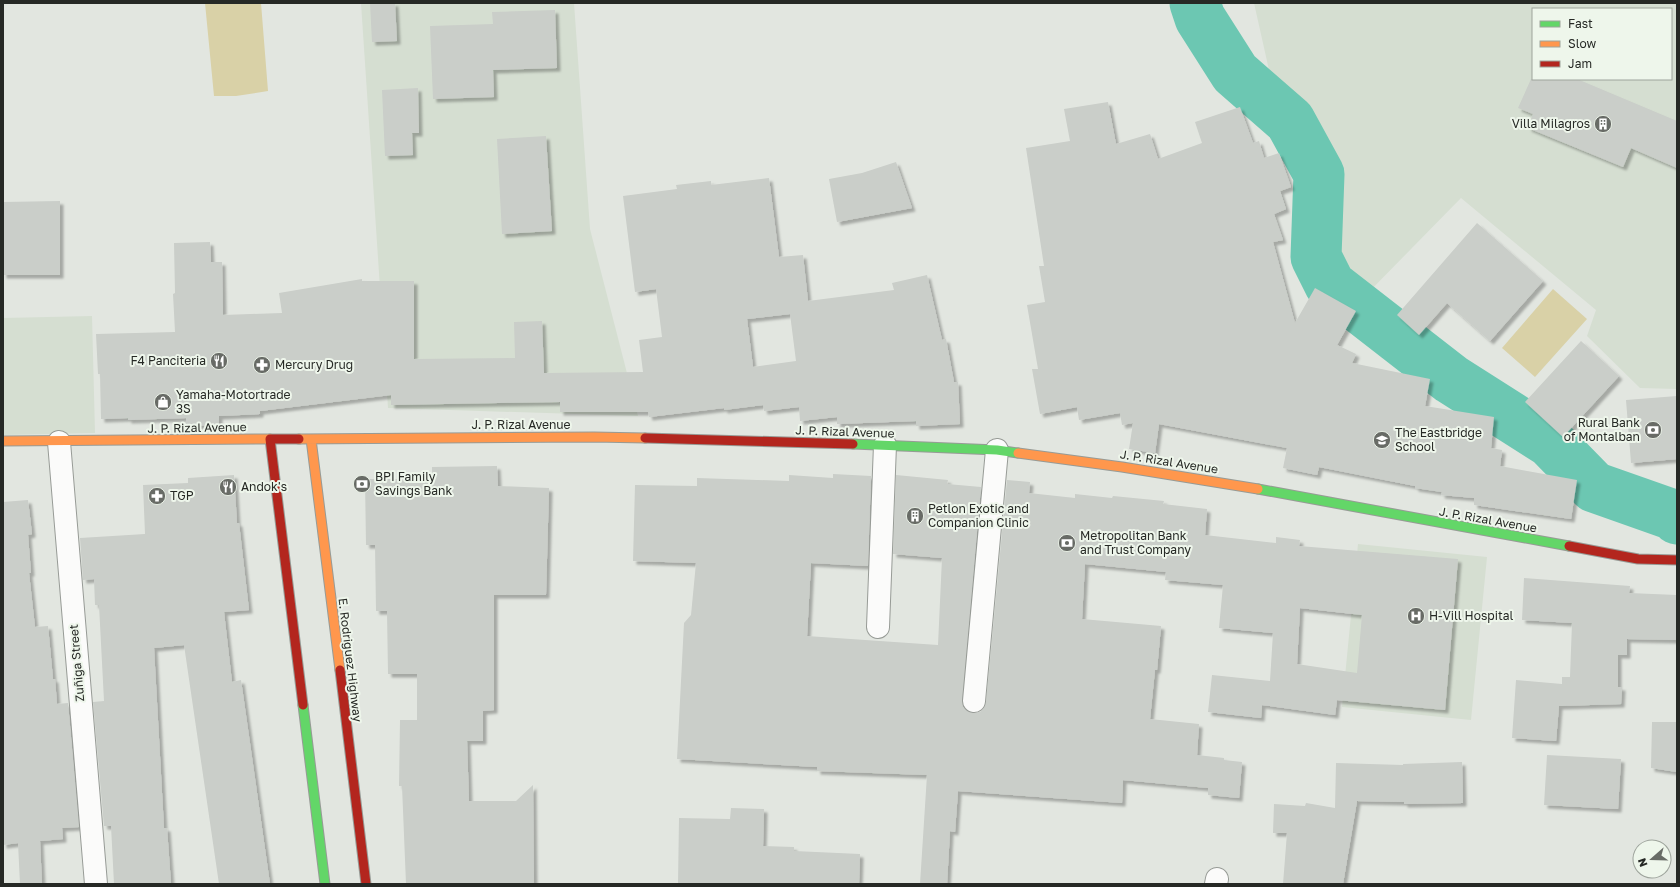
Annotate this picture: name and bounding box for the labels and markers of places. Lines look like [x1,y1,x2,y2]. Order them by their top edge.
building icon: Villa Milagros [1593,114,1613,134]
place label: Villa Milagros [1512,116,1590,131]
restaurant icon: F4 Panciteria [209,351,229,371]
place label: F4 Panciteria [130,353,206,368]
pharmacy icon: Mercury Drug [252,355,272,375]
place label: Mercury Drug [275,357,353,372]
place label: Yamaha-Motortrade 3S [176,387,291,416]
shop icon: Yamaha-Motortrade 3S [153,392,173,412]
place label: Rural Bank of Montalban [1564,415,1640,444]
bank icon: Rural Bank of Montalban [1643,420,1663,440]
place label: The Eastbridge School [1395,425,1482,454]
school or university icon: The Eastbridge School [1372,430,1392,450]
place label: BPI Family Savings Bank [375,469,452,498]
bank icon: BPI Family Savings Bank [352,474,372,494]
restaurant icon: Andok's [218,477,238,497]
place label: Andok's [241,479,287,494]
pharmacy icon: TGP [147,486,167,506]
place label: TGP [170,488,194,503]
place label: Petlon Exotic and Companion Clinic [928,501,1029,530]
building icon: Petlon Exotic and Companion Clinic [905,506,925,526]
place label: Metropolitan Bank and Trust Company [1080,528,1191,557]
bank icon: Metropolitan Bank and Trust Company [1057,533,1077,553]
hospital icon: H-Vill Hospital [1406,606,1426,626]
place label: H-Vill Hospital [1429,608,1513,623]

